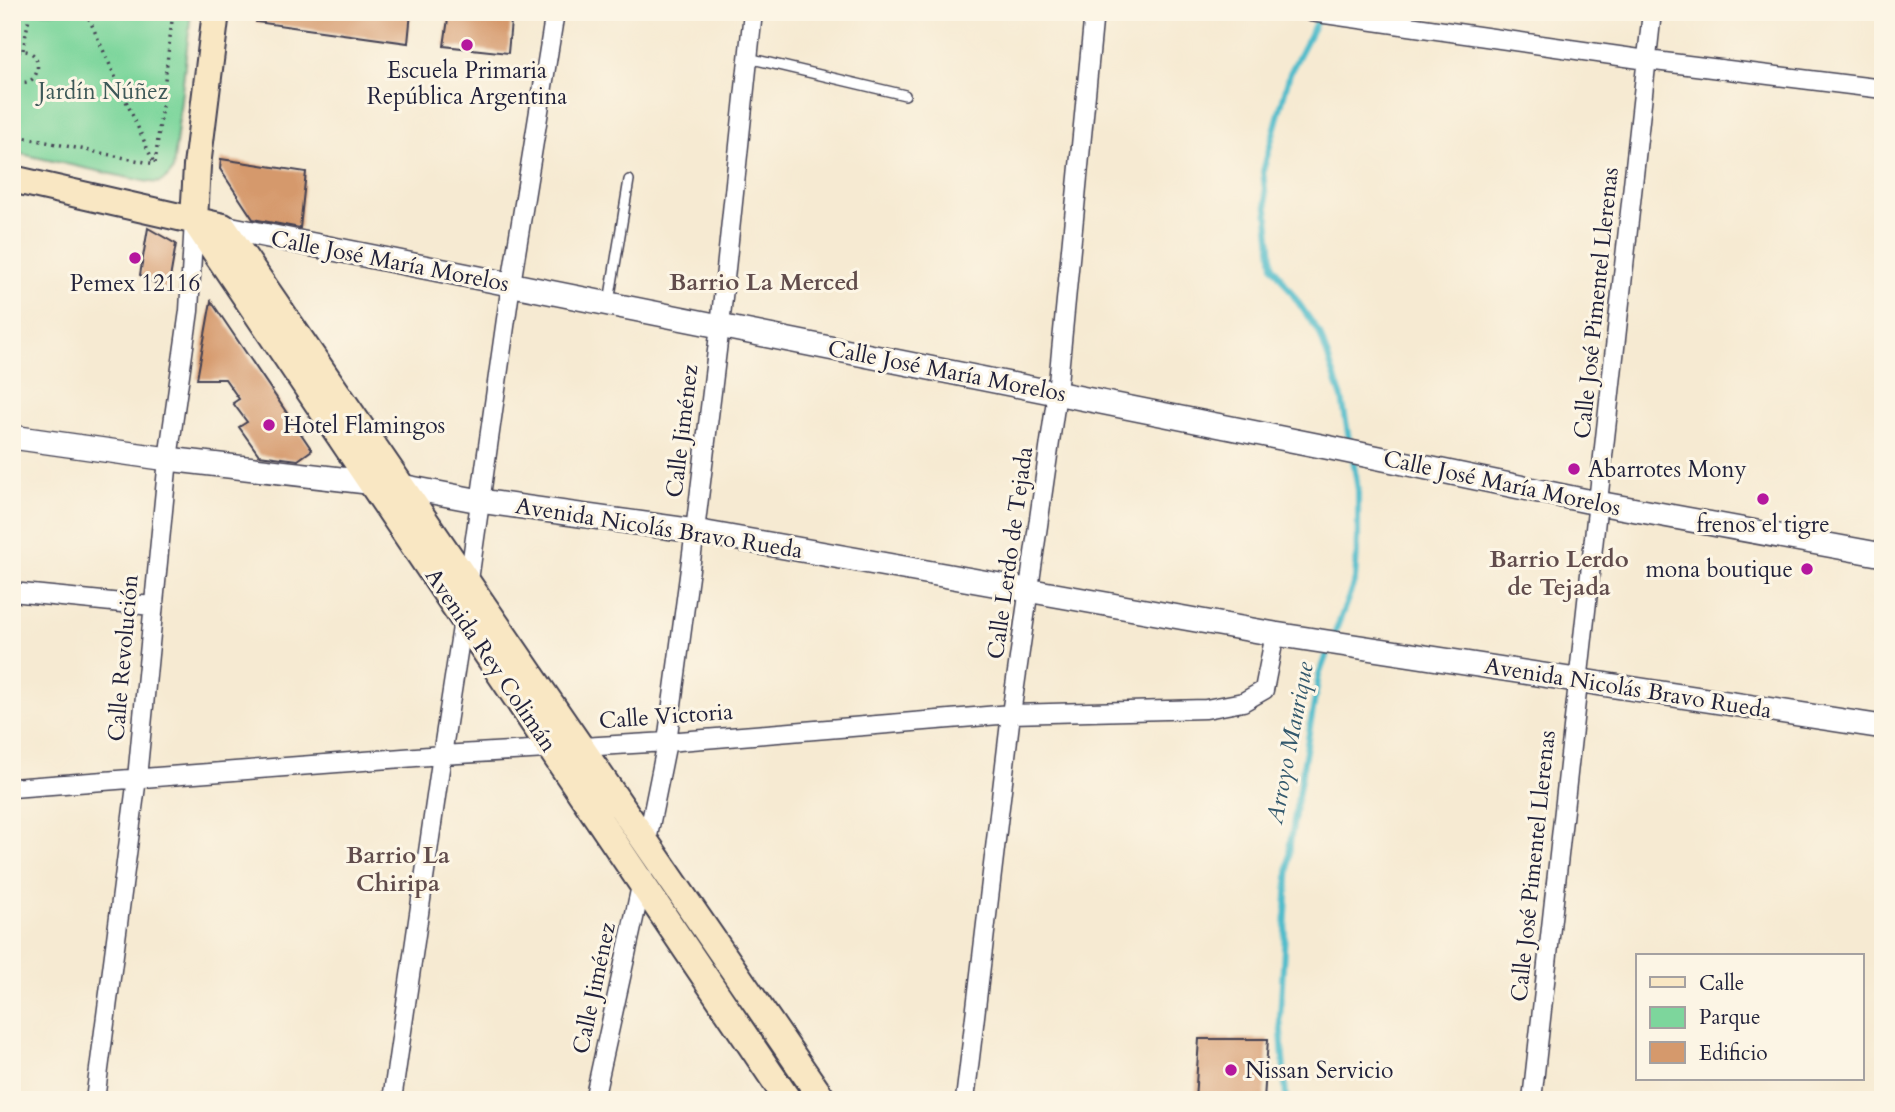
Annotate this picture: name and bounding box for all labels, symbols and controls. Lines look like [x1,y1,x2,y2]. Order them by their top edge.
marker: Escuela Primaria República Argentina [459,37,475,53]
place label: Escuela Primaria República Argentina [367,55,567,112]
park label: Jardín Núñez [35,76,168,107]
street label: Calle José Pimentel Llerenas [1566,166,1626,440]
street label: Calle José María Morelos [268,223,512,299]
marker: Pemex 12116 [127,250,143,266]
district label: Barrio La Merced [669,266,859,299]
place label: Pemex 12116 [70,268,200,299]
street label: Calle José María Morelos [825,333,1069,409]
street label: Calle Jiménez [658,363,706,499]
place label: Hotel Flamingos [283,410,445,441]
marker: Hotel Flamingos [261,417,277,433]
street label: Calle José María Morelos [1380,443,1624,523]
street label: Calle Lerdo de Tejada [980,445,1040,661]
place label: Abarrotes Mony [1588,454,1747,485]
marker: Abarrotes Mony [1566,461,1582,477]
street label: Avenida Nicolás Bravo Rueda [513,490,805,566]
marker: frenos el tigre [1755,491,1771,507]
place label: frenos el tigre [1696,509,1830,540]
district label: Barrio Lerdo de Tejada [1489,543,1629,604]
place label: mona boutique [1645,554,1793,585]
marker: mona boutique [1799,561,1815,577]
street label: Avenida Rey Colimán [418,562,564,758]
street label: Calle Revolución [100,573,146,743]
street label: Avenida Nicolás Bravo Rueda [1482,650,1774,726]
water label: Arroyo Manrique [1258,658,1322,828]
street label: Calle Victoria [598,696,734,736]
street label: Calle José Pimentel Llerenas [1503,729,1563,1003]
district label: Barrio La Chiripa [346,839,450,900]
street label: Calle Jiménez [565,919,623,1057]
legend [1636,954,1864,1080]
text: Calle [1699,969,1744,998]
text: Parque [1699,1003,1760,1032]
text: Edificio [1699,1039,1768,1068]
place label: Nissan Servicio [1245,1055,1394,1086]
marker: Nissan Servicio [1223,1062,1239,1078]

